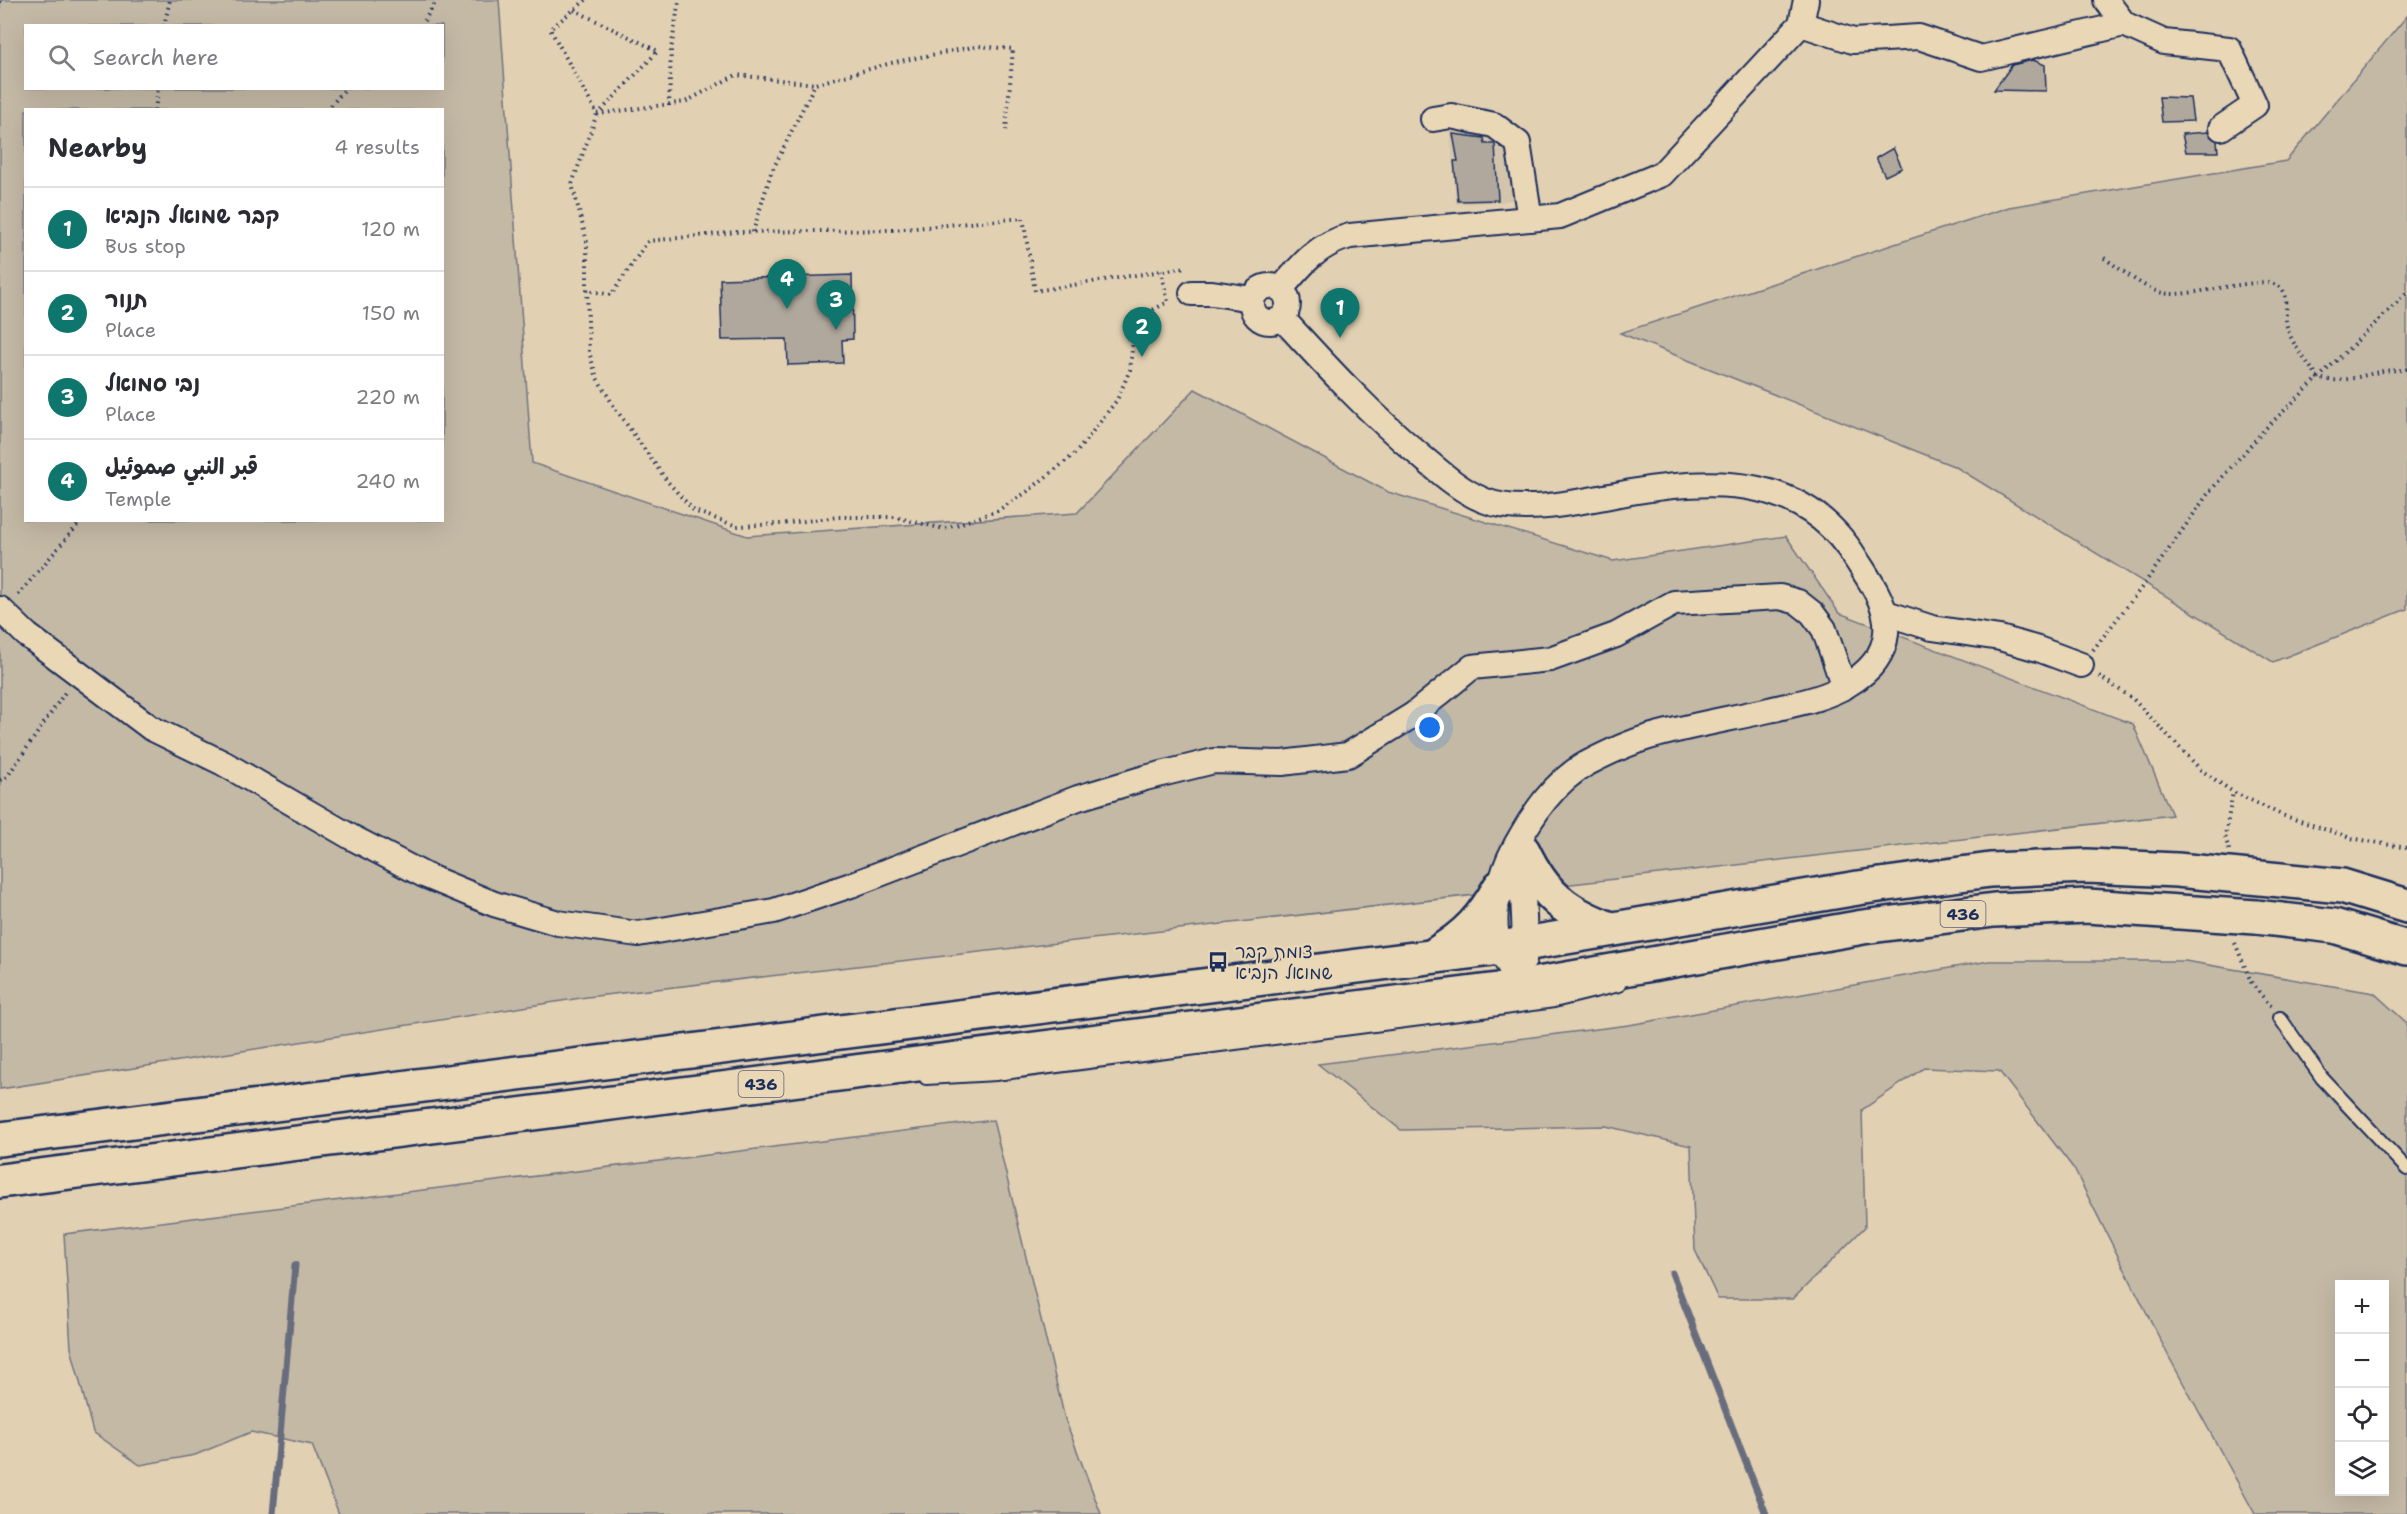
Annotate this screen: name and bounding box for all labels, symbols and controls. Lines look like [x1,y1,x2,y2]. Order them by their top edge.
search box [24,24,444,90]
icon: search [45,41,78,74]
text: Search here [93,43,219,72]
text: Nearby [48,130,147,165]
text: 4 results [334,134,420,160]
text: קבר שמואל הנביא [105,201,280,230]
text: 1 [63,216,72,242]
text: 120 m [361,216,420,242]
text: Bus stop [105,233,186,259]
pin: 4 [768,260,806,309]
pin: 3 [816,280,856,330]
text: תנור [105,285,148,314]
pin: 1 [1320,288,1360,338]
text: 2 [61,300,75,326]
text: 150 m [362,300,420,326]
pin: 2 [1122,308,1162,357]
text: Place [105,317,156,343]
text: נבי סמואל [105,369,200,398]
text: 3 [61,384,75,410]
text: 220 m [356,384,420,410]
text: Place [105,401,156,427]
text: قبر النبي صموئيل [105,452,258,481]
text: 4 [61,468,75,494]
text: 240 m [355,468,420,494]
text: Temple [105,486,172,512]
your location [1415,713,1444,742]
road number: 436 [1940,901,1986,927]
place label: צומת קבר שמואל הנביא [1235,940,1333,985]
bus stop icon: צומת קבר שמואל הנביא [1206,950,1230,974]
road number: 436 [738,1071,783,1097]
map controls [2335,1280,2389,1496]
button: + [2335,1280,2389,1334]
button: − [2335,1334,2389,1388]
button: locate [2335,1388,2389,1442]
button: layers [2335,1442,2389,1496]

